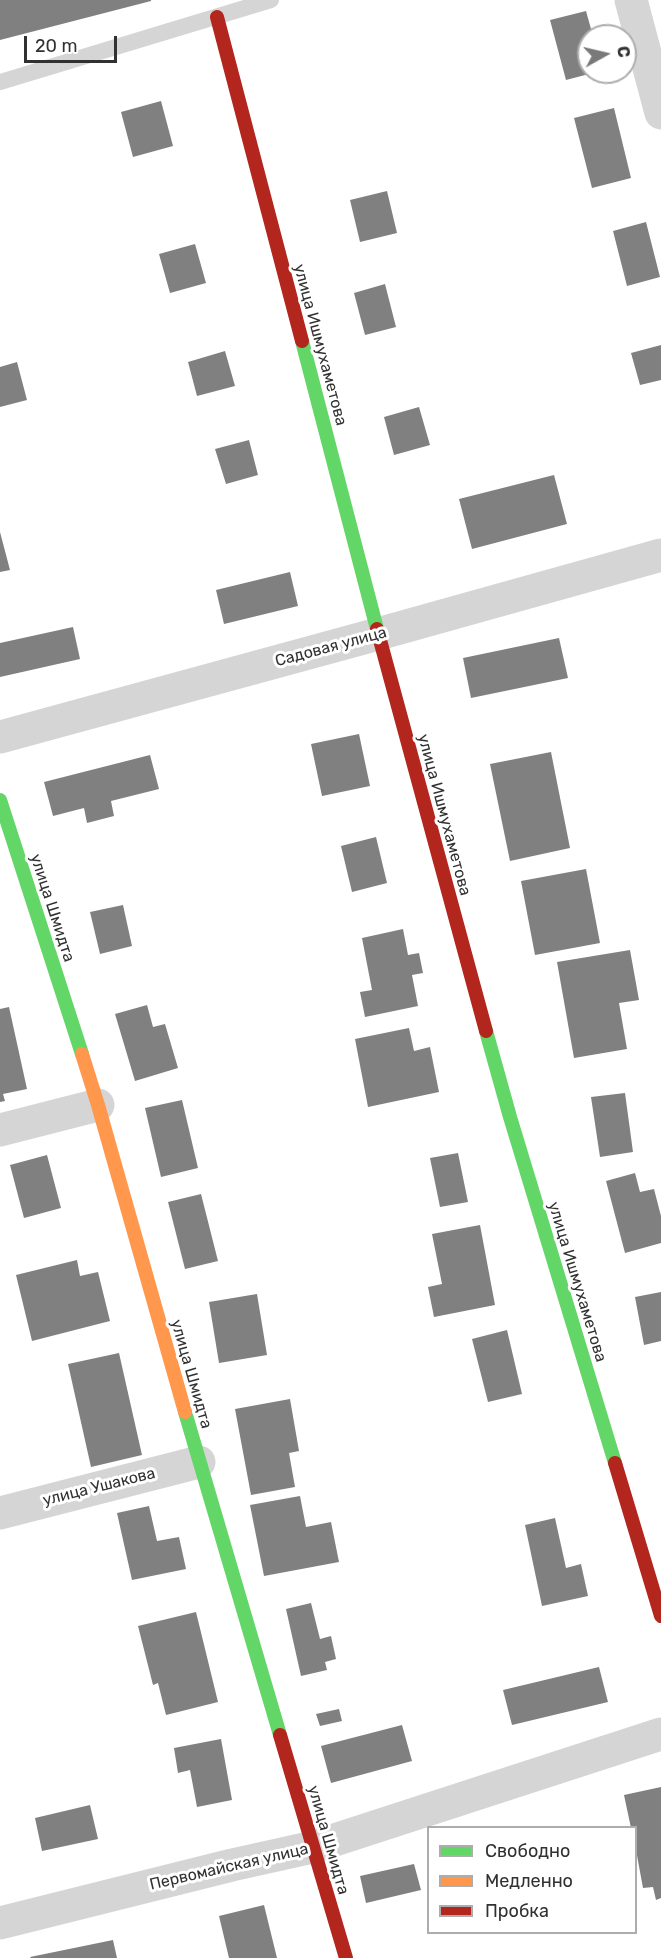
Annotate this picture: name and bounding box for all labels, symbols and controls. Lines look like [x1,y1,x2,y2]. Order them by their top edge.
scale bar [27,24,120,62]
north arrow [577,24,637,84]
text: 20 m [35,35,77,57]
text: С [613,45,634,59]
street label: улица Ишмухаметова [289,262,351,428]
street label: Садовая улица [273,623,389,671]
street label: улица Ишмухаметова [413,732,475,898]
street label: улица Шмидта [25,852,79,964]
street label: улица Ишмухаметова [543,1200,611,1364]
street label: улица Шмидта [166,1317,216,1431]
street label: улица Ушакова [41,1464,157,1510]
street label: улица Шмидта [303,1783,353,1897]
legend [427,1826,637,1934]
street label: Первомайская улица [148,1839,310,1895]
text: Свободно [485,1840,570,1862]
text: Медленно [485,1870,573,1892]
text: Пробка [485,1900,549,1922]

